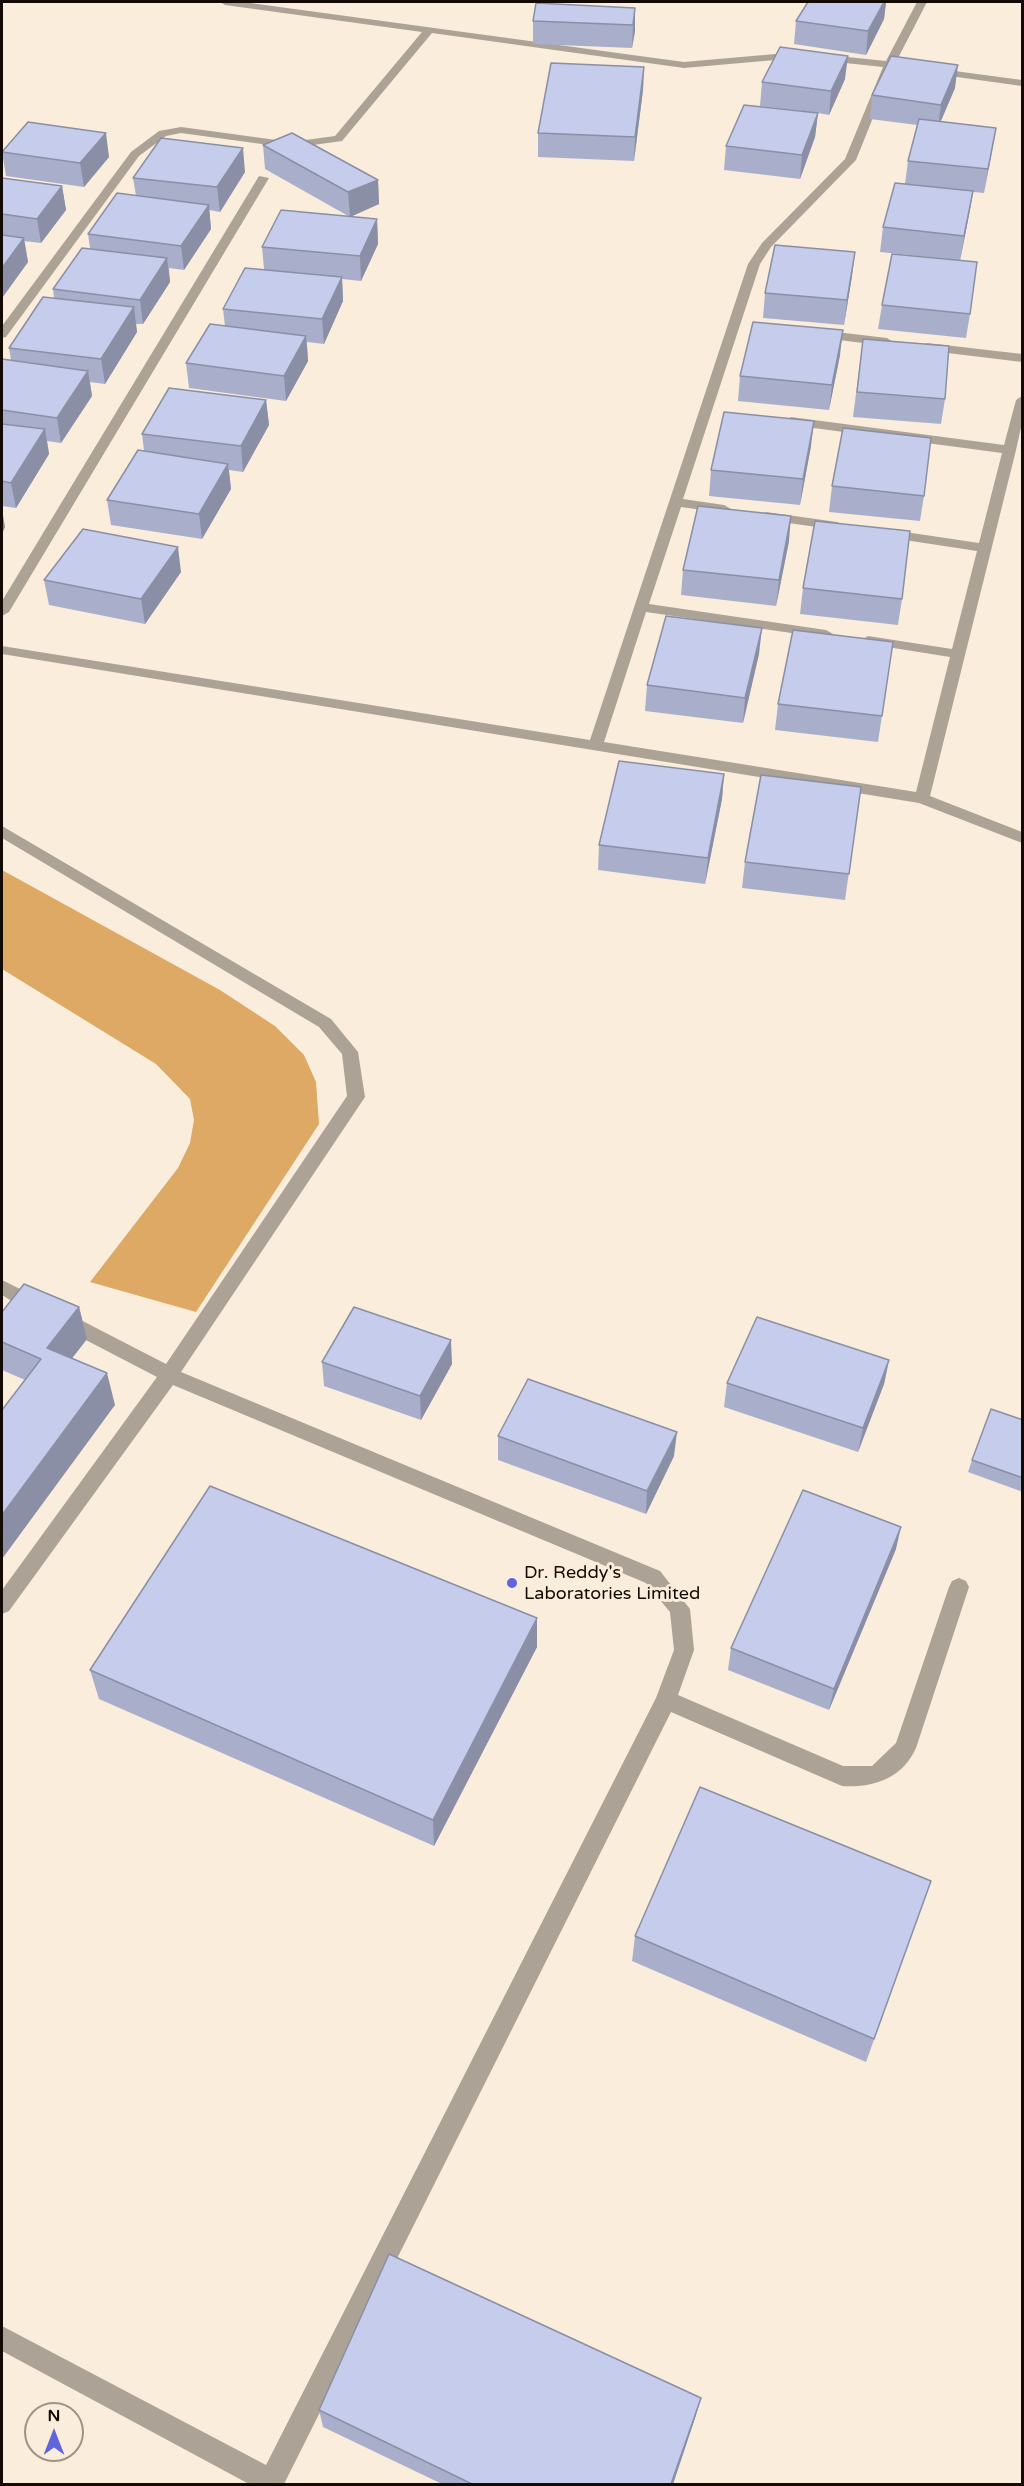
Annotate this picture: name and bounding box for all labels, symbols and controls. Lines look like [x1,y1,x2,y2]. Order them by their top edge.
place label: Dr. Reddy's Laboratories Limited [524,1562,700,1604]
marker: Dr. Reddy's Laboratories Limited [505,1576,519,1590]
north arrow [24,2402,84,2462]
text: N [48,2406,60,2426]

